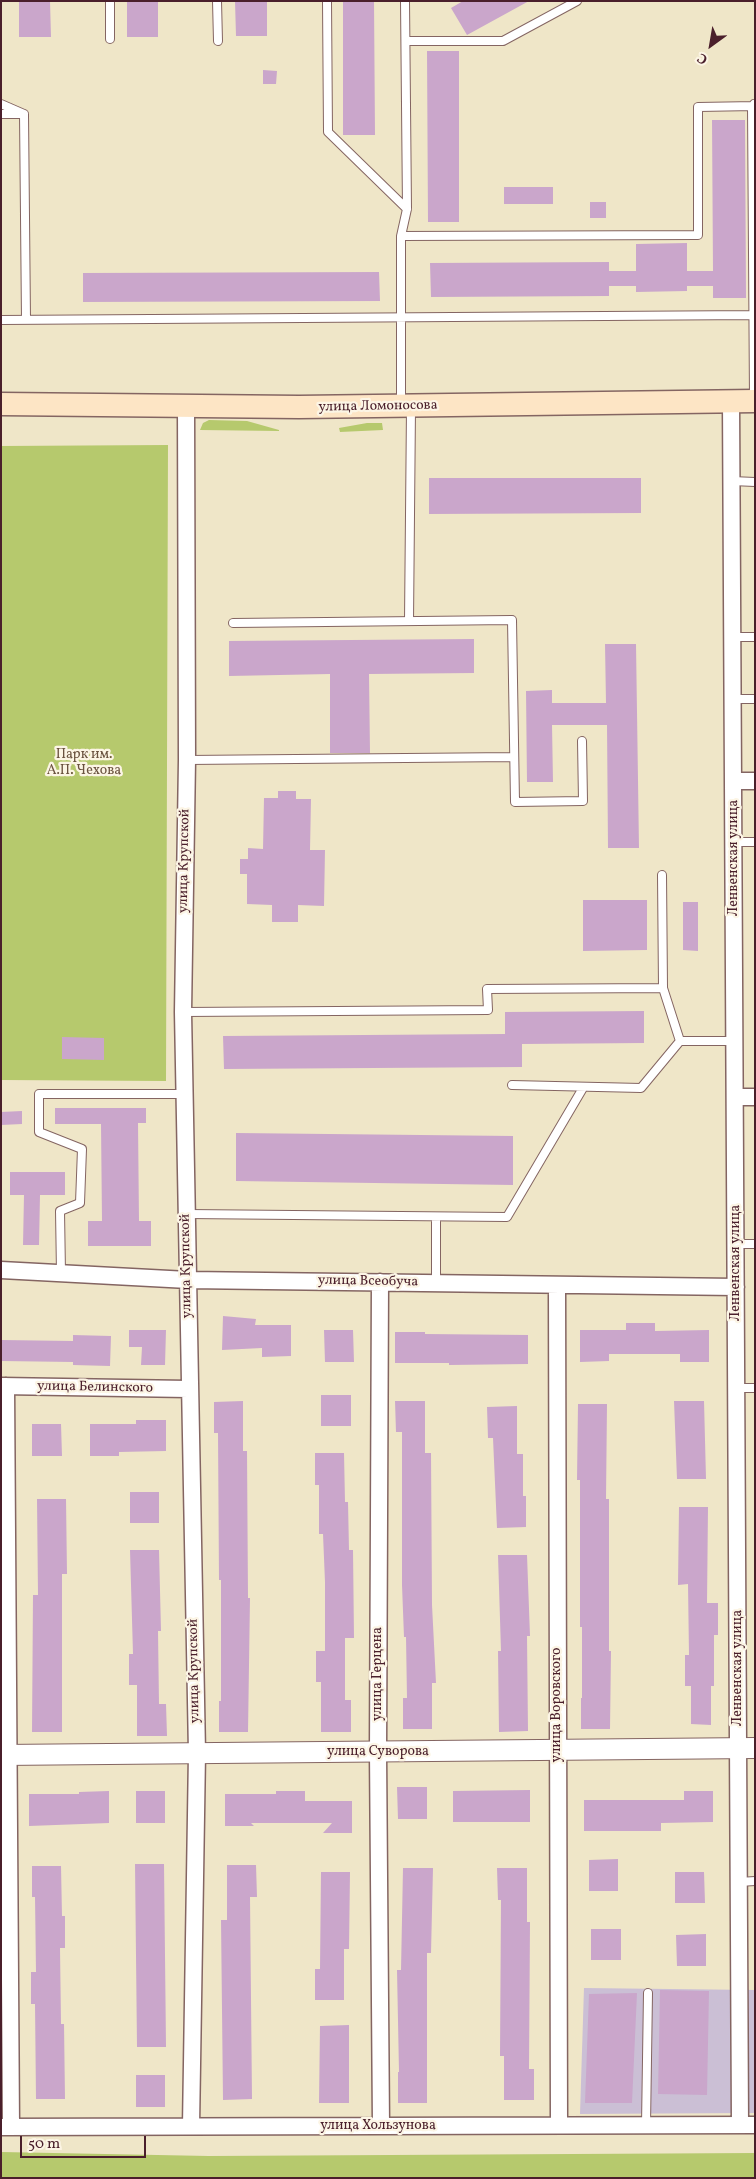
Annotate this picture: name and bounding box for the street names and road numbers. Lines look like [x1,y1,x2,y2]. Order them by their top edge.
street label: улица Ломоносова [318,398,438,416]
street label: Ленвенская улица [726,800,742,916]
street label: улица Крупской [176,809,194,913]
street label: Ленвенская улица [728,1205,744,1321]
street label: улица Крупской [178,1214,196,1318]
street label: улица Всеобуча [318,1273,418,1291]
street label: улица Белинского [37,1379,153,1397]
street label: Ленвенская улица [730,1610,746,1726]
street label: улица Крупской [186,1619,204,1723]
street label: улица Герцена [370,1627,386,1721]
street label: улица Воровского [549,1648,565,1762]
street label: улица Суворова [327,1744,429,1760]
street label: улица Хользунова [320,2118,436,2134]

